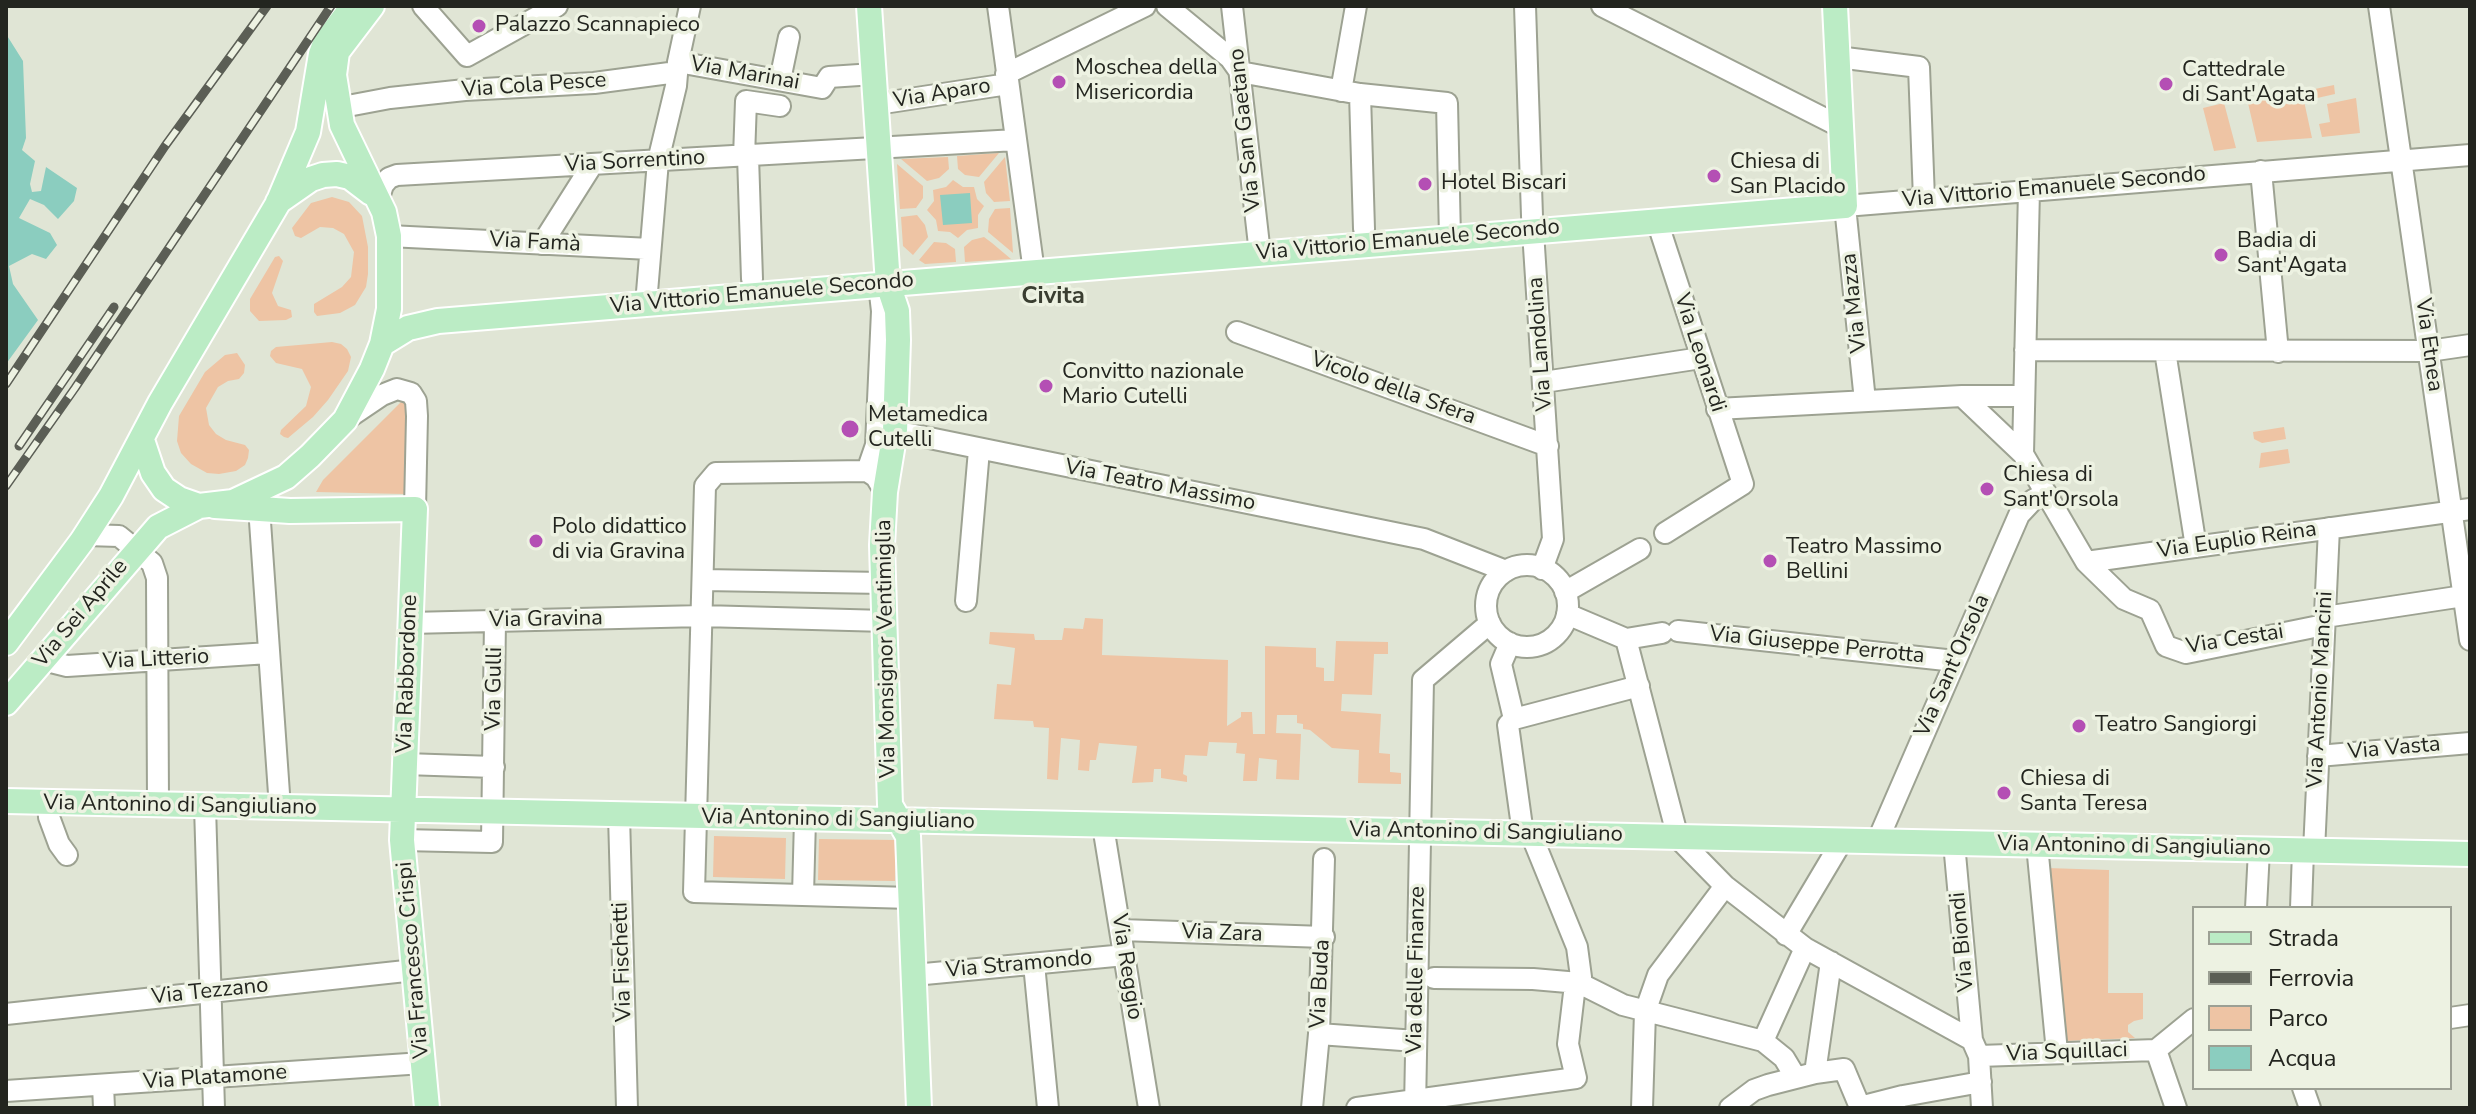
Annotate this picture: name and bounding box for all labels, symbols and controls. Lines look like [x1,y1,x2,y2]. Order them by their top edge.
place label: Palazzo Scannapieco [495,13,700,39]
marker: Palazzo Scannapieco [470,17,488,35]
street label: Via San Gaetano [1224,47,1268,213]
street label: Via Marinai [688,51,802,97]
place label: Moschea della Misericordia [1075,56,1218,108]
place label: Cattedrale di Sant'Agata [2182,58,2316,110]
street label: Via Cola Pesce [461,68,607,104]
street label: Via Aparo [892,73,992,115]
marker: Moschea della Misericordia [1050,73,1068,91]
marker: Cattedrale di Sant'Agata [2157,75,2175,93]
street label: Via Sorrentino [564,145,706,179]
place label: Chiesa di San Placido [1730,150,1846,202]
street label: Via Vittorio Emanuele Secondo [1901,162,2207,214]
marker: Chiesa di San Placido [1705,167,1723,185]
place label: Hotel Biscari [1441,171,1567,197]
marker: Hotel Biscari [1416,175,1434,193]
street label: Via Vittorio Emanuele Secondo [1255,215,1561,267]
street label: Via Famà [489,227,581,259]
place label: Badia di Sant'Agata [2237,229,2347,280]
marker: Badia di Sant'Agata [2212,246,2230,264]
street label: Via Mazza [1837,252,1873,354]
street label: Via Vittorio Emanuele Secondo [609,268,915,320]
street label: Via Landolina [1523,276,1559,412]
district label: Civita [1021,283,1085,311]
street label: Via Leonardi [1667,290,1731,416]
street label: Via Etnea [2408,297,2448,393]
street label: Vicolo della Sfera [1307,347,1479,431]
place label: Convitto nazionale Mario Cutelli [1062,360,1244,412]
marker: Convitto nazionale Mario Cutelli [1037,377,1055,395]
place label: Metamedica Cutelli [868,403,988,454]
marker: Metamedica Cutelli [839,418,861,440]
street label: Via Teatro Massimo [1062,455,1258,517]
place label: Chiesa di Sant'Orsola [2003,463,2119,514]
marker: Chiesa di Sant'Orsola [1978,480,1996,498]
place label: Polo didattico di via Gravina [552,515,687,566]
street label: Via Euplio Reina [2156,517,2318,565]
street label: Via Monsignor Ventimiglia [872,519,902,779]
marker: Polo didattico di via Gravina [527,532,545,550]
place label: Teatro Massimo Bellini [1786,535,1942,586]
marker: Teatro Massimo Bellini [1761,552,1779,570]
street label: Via Sei Aprile [28,554,134,674]
street label: Via Sant'Orsola [1910,591,1996,741]
street label: Via Antonio Mancini [2303,591,2339,789]
street label: Via Rabbordone [392,594,424,754]
street label: Via Gravina [489,606,603,634]
street label: Via Cestai [2184,619,2286,661]
street label: Via Giuseppe Perrotta [1708,622,1926,670]
street label: Via Litterio [102,644,210,676]
street label: Via Gulli [481,647,509,731]
place label: Teatro Sangiorgi [2095,713,2257,739]
marker: Teatro Sangiorgi [2070,717,2088,735]
street label: Via Vasta [2347,732,2441,766]
place label: Chiesa di Santa Teresa [2020,767,2148,818]
marker: Chiesa di Santa Teresa [1995,784,2013,802]
street label: Via Antonino di Sangiuliano [43,790,317,822]
street label: Via Antonino di Sangiuliano [701,804,975,836]
street label: Via Antonino di Sangiuliano [1349,817,1623,849]
street label: Via Antonino di Sangiuliano [1997,831,2271,863]
street label: Via Francesco Crispi [392,860,436,1060]
street label: Via delle Finanze [1402,886,1432,1054]
street label: Via Biondi [1945,891,1981,993]
street label: Via Fischetti [608,902,638,1022]
legend [2192,906,2452,1090]
street label: Via Reggio [1105,912,1147,1022]
street label: Via Zara [1181,919,1263,949]
text: Strada [2268,922,2339,954]
street label: Via Buda [1305,939,1337,1029]
street label: Via Stramondo [945,945,1093,985]
text: Ferrovia [2268,962,2354,994]
street label: Via Tezzano [150,973,270,1011]
text: Parco [2268,1002,2328,1034]
street label: Via Squillaci [2006,1038,2128,1068]
text: Acqua [2268,1042,2336,1074]
street label: Via Platamone [142,1060,288,1096]

